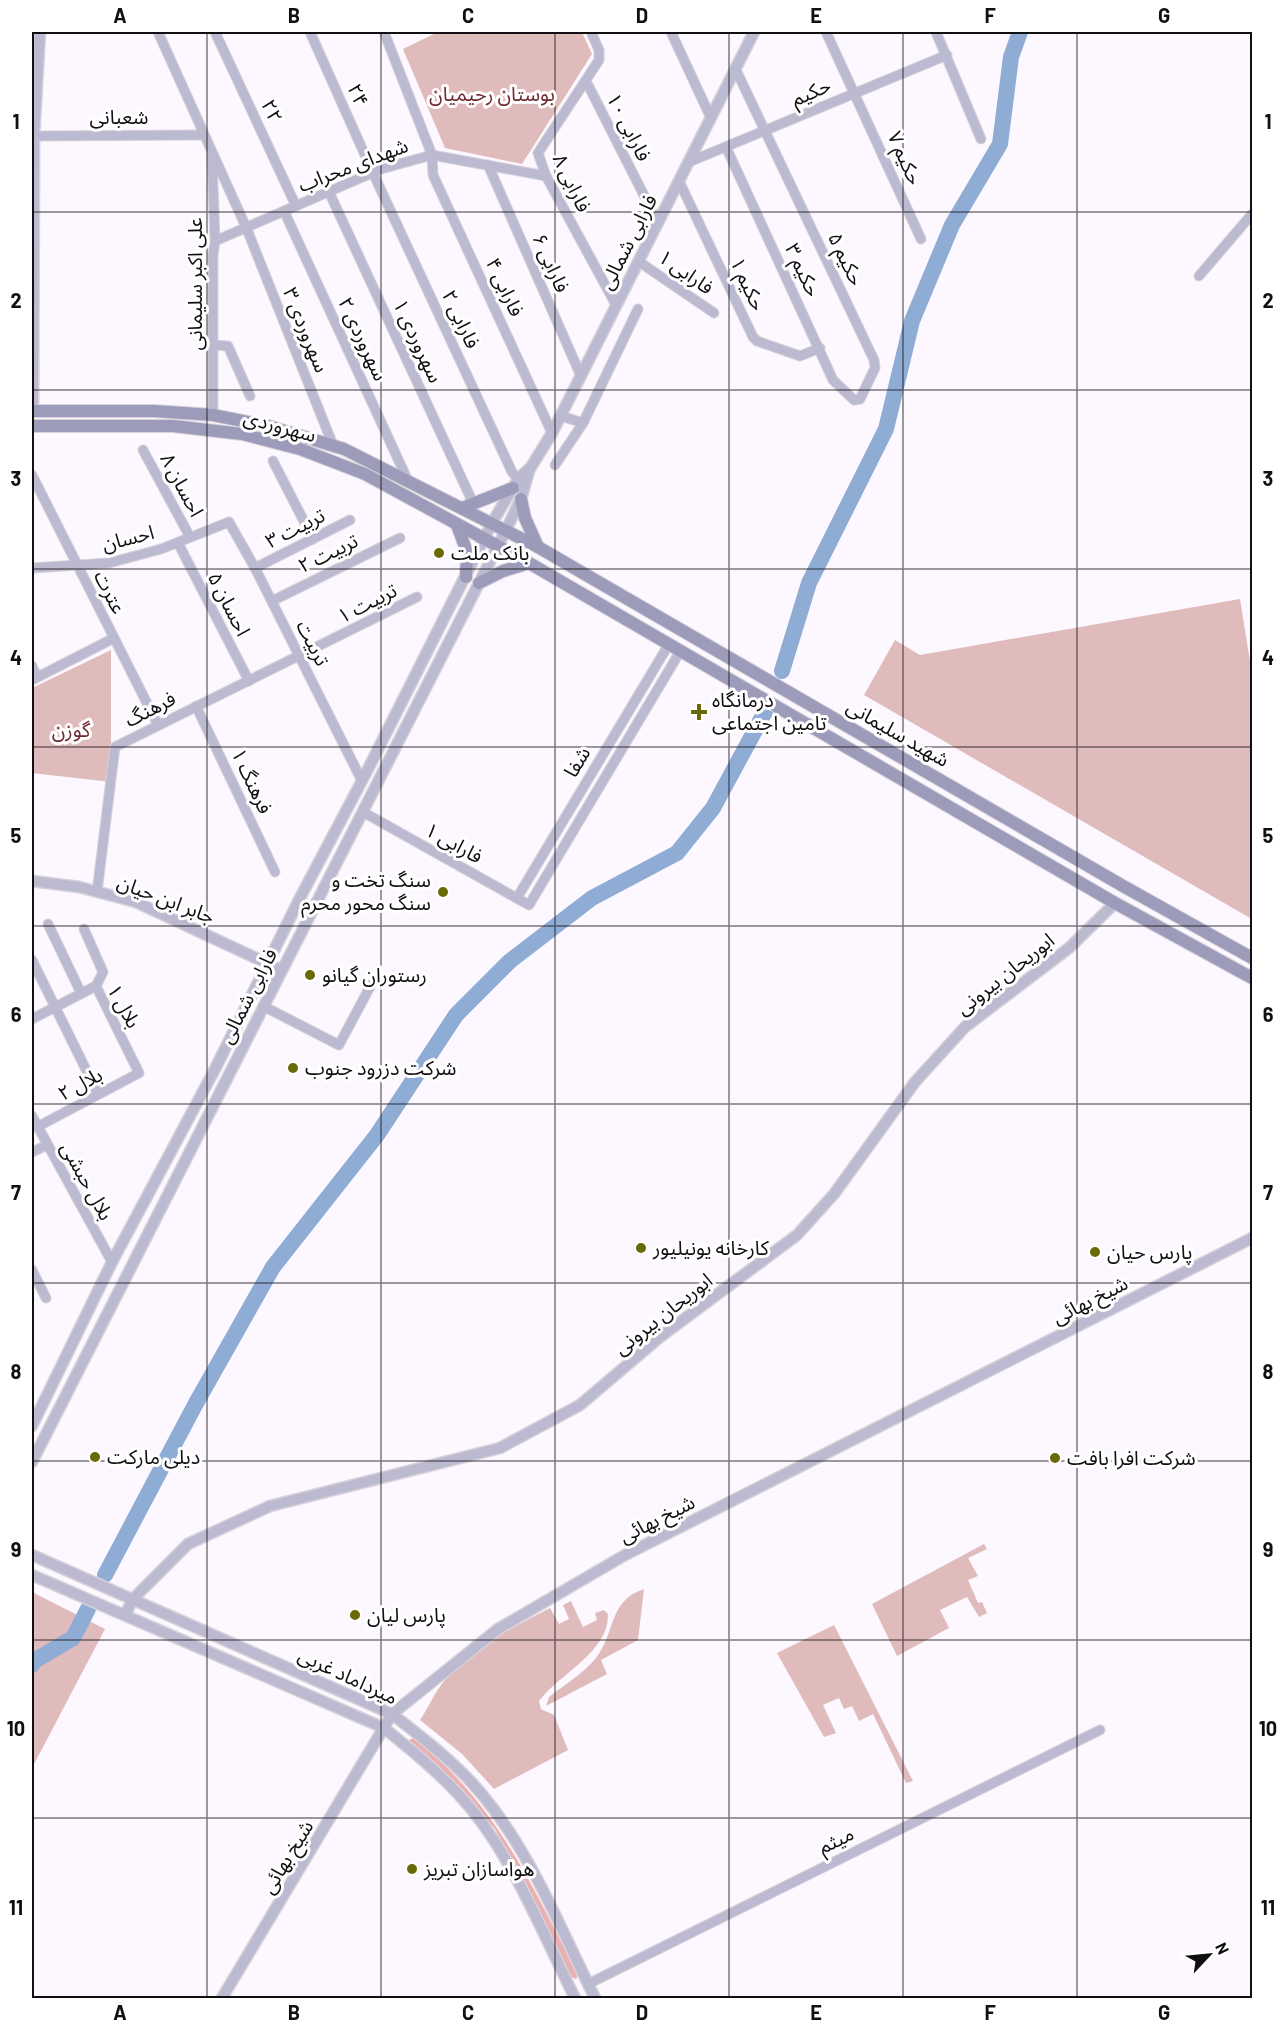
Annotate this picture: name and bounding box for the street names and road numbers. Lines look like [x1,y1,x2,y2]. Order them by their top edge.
street label: حکیم [787,72,836,114]
street label: ۲۴ [343,79,375,110]
street label: فارابی ۱۰ [602,88,657,165]
street label: ۲۲ [257,95,289,126]
street label: شعبانی [90,104,148,129]
street label: حکیم ۷ [880,127,928,190]
street label: شهدای محراب [294,132,411,197]
street label: فارابی ۸ [548,149,597,216]
street label: فارابی شمالی [593,190,662,294]
street label: علی اکبر سلیمانی [182,217,207,351]
street label: حکیم ۵ [820,228,870,291]
street label: فارابی ۶ [527,229,575,296]
street label: حکیم ۳ [778,239,827,302]
street label: فارابی ۱ [654,244,719,300]
street label: فارابی ۴ [481,253,530,320]
street label: حکیم ۱ [723,253,772,316]
street label: سهروردی ۳ [278,284,335,376]
street label: فارابی ۲ [437,285,486,352]
street label: سهروردی ۲ [333,293,394,385]
street label: سهروردی ۱ [388,295,449,387]
street label: سهروردی [241,404,319,447]
street label: احسان ۸ [155,449,210,521]
street label: تربیت ۳ [261,502,329,553]
street label: احسان [99,519,157,556]
street label: تربیت ۲ [294,527,362,578]
street label: عترت [89,566,132,618]
street label: احسان ۵ [203,568,256,640]
street label: تربیت ۱ [333,577,401,628]
street label: تربیت [291,616,336,670]
street label: فرهنگ [120,685,180,732]
street label: شهید سلیمانی [842,693,954,772]
street label: شفا [558,742,595,781]
street label: فرهنگ ۱ [226,744,278,818]
street label: فارابی ۱ [421,817,487,869]
street label: جابر ابن حیان [114,869,218,929]
street label: ابوریحان بیرونی [950,927,1059,1020]
street label: فارابی شمالی [213,944,282,1048]
street label: بلال ۱ [102,979,147,1032]
street label: بلال ۲ [53,1062,106,1106]
street label: بلال حبشی [56,1137,119,1224]
street label: ابوریحان بیرونی [608,1267,717,1360]
street label: شیخ بهائی [1048,1270,1133,1332]
street label: شیخ بهائی [615,1489,700,1551]
street label: میرداماد غربی [294,1642,402,1709]
street label: شیخ بهائی [255,1815,321,1900]
street label: میثم [814,1820,859,1862]

